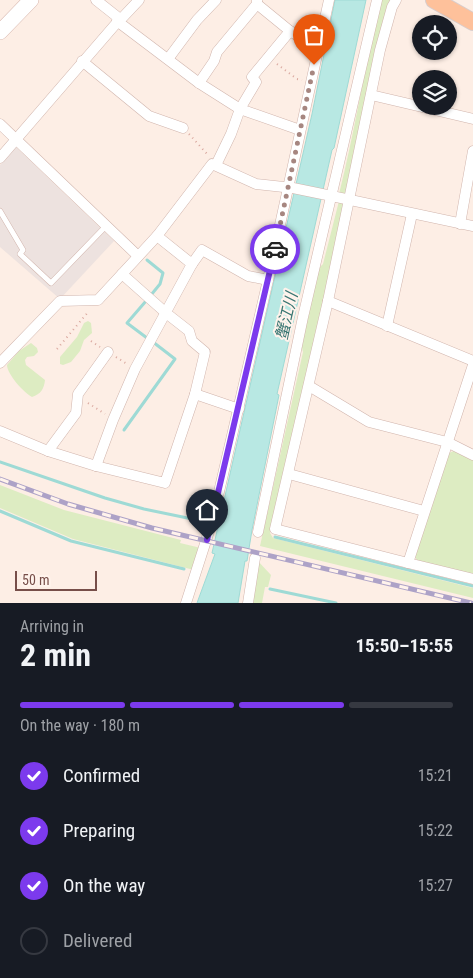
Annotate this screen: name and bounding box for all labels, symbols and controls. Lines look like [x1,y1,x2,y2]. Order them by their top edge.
pin [293,14,335,65]
map controls [412,15,457,115]
button: locate [412,15,457,60]
icon: bag [300,21,328,49]
button: layers [412,70,457,115]
courier [250,224,300,274]
icon: car [261,235,289,263]
water label: 蟹江川 [272,289,302,342]
pin [186,489,228,540]
icon: home [193,496,221,524]
scale bar [15,568,98,591]
text: 50 m [22,572,50,588]
text: Arriving in [20,617,84,636]
text: 15:50–15:55 [355,634,453,657]
text: 2 min [20,636,91,674]
text: On the way · 180 m [20,716,140,735]
icon: check [20,762,48,790]
text: Confirmed [63,764,140,787]
text: 15:21 [418,766,453,785]
icon: check [20,817,48,845]
text: Preparing [63,819,135,842]
text: 15:22 [418,821,453,840]
icon: check [20,872,48,900]
text: On the way [63,874,145,897]
text: 15:27 [418,876,453,895]
text: Delivered [63,929,132,952]

